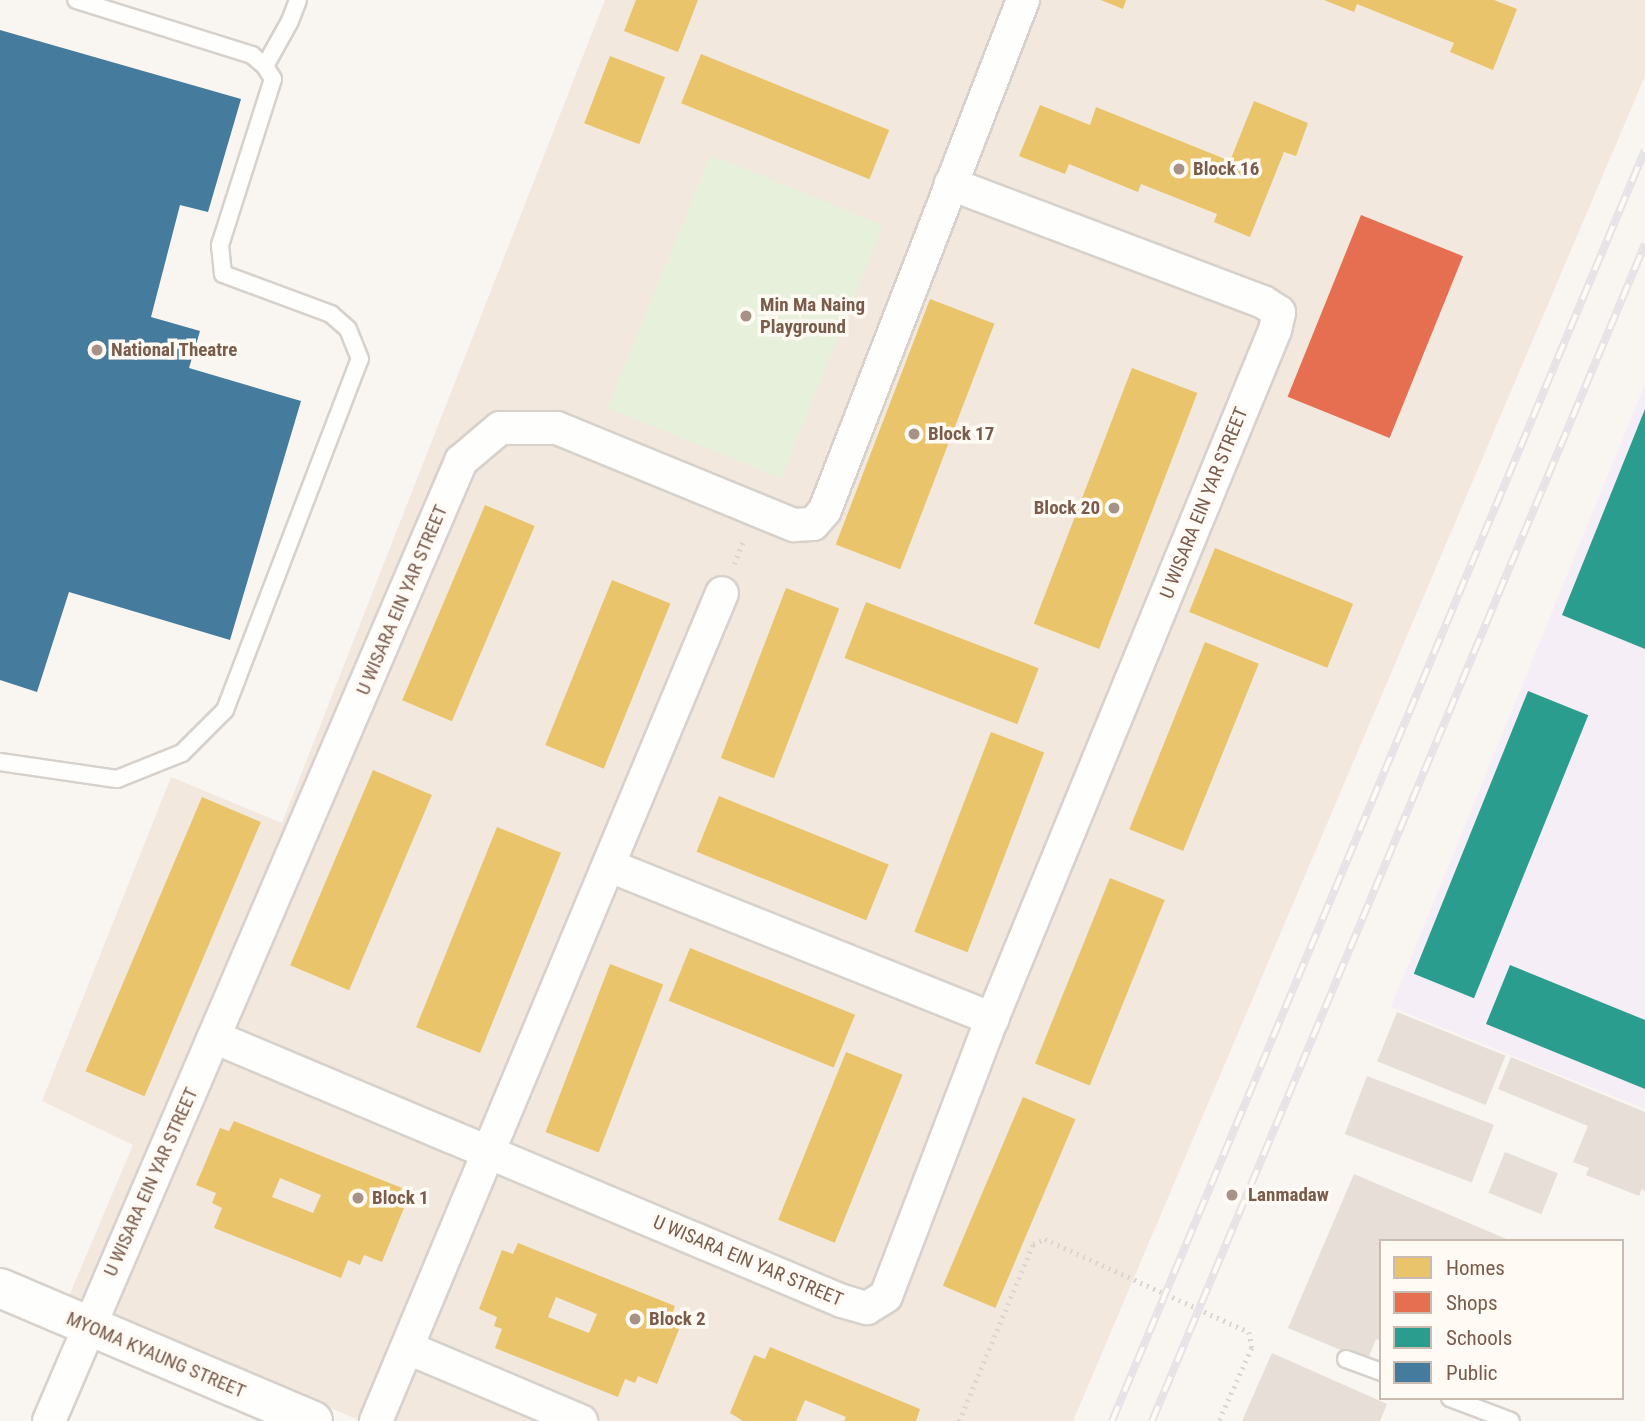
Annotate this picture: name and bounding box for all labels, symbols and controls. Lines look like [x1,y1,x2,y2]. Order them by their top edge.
place label: Block 16 [1193,158,1259,180]
marker: Block 16 [1171,161,1187,177]
place label: Min Ma Naing Playground [760,294,865,338]
marker: Min Ma Naing Playground [738,308,754,324]
place label: National Theatre [111,339,238,361]
marker: National Theatre [89,342,105,358]
street label: U WISARA EIN YAR STREET [1155,404,1253,602]
place label: Block 17 [928,423,994,445]
marker: Block 17 [906,426,922,442]
place label: Block 20 [1034,497,1100,519]
marker: Block 20 [1106,500,1122,516]
street label: U WISARA EIN YAR STREET [352,502,452,698]
street label: U WISARA EIN YAR STREET [99,1084,203,1280]
place label: Lanmadaw [1248,1184,1329,1206]
marker: Lanmadaw [1222,1185,1242,1205]
place label: Block 1 [372,1187,429,1209]
marker: Block 1 [350,1190,366,1206]
street label: U WISARA EIN YAR STREET [650,1211,846,1311]
legend [1379,1239,1624,1400]
text: Homes [1446,1256,1505,1280]
text: Shops [1446,1291,1498,1315]
street label: MYOMA KYAUNG STREET [63,1307,249,1403]
place label: Block 2 [649,1308,706,1330]
marker: Block 2 [627,1311,643,1327]
text: Schools [1446,1326,1512,1350]
text: Public [1446,1361,1498,1385]

